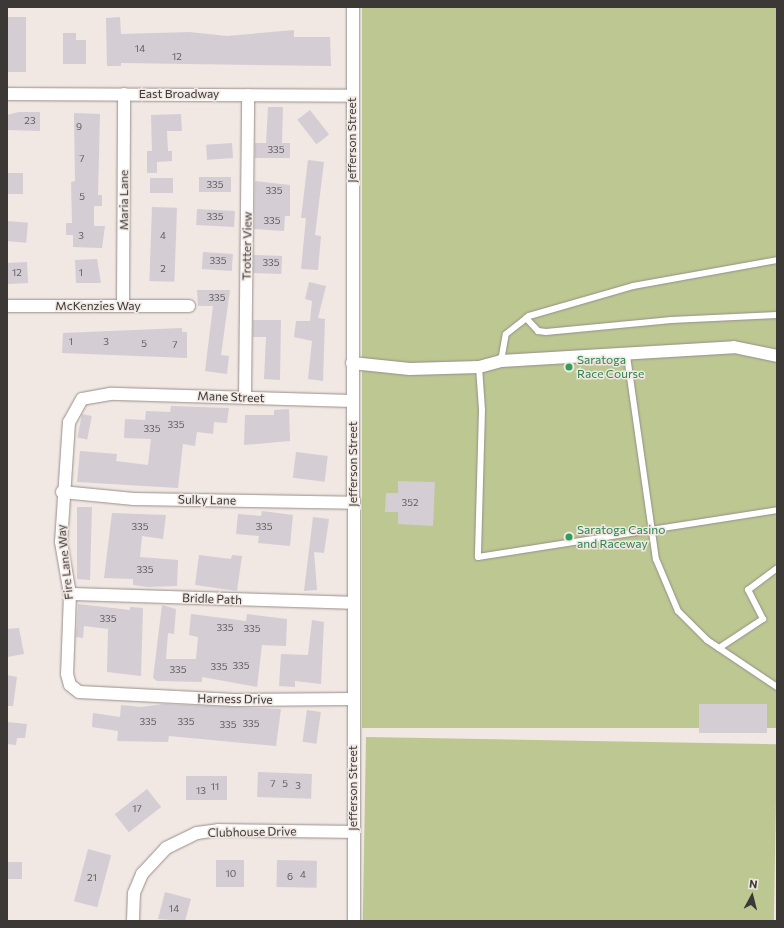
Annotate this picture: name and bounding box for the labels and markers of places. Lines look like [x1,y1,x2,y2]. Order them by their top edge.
place label: Saratoga Race Course [577,353,644,381]
marker: Saratoga Race Course [564,362,574,372]
place label: Saratoga Casino and Raceway [577,523,665,551]
marker: Saratoga Casino and Raceway [564,532,574,542]

